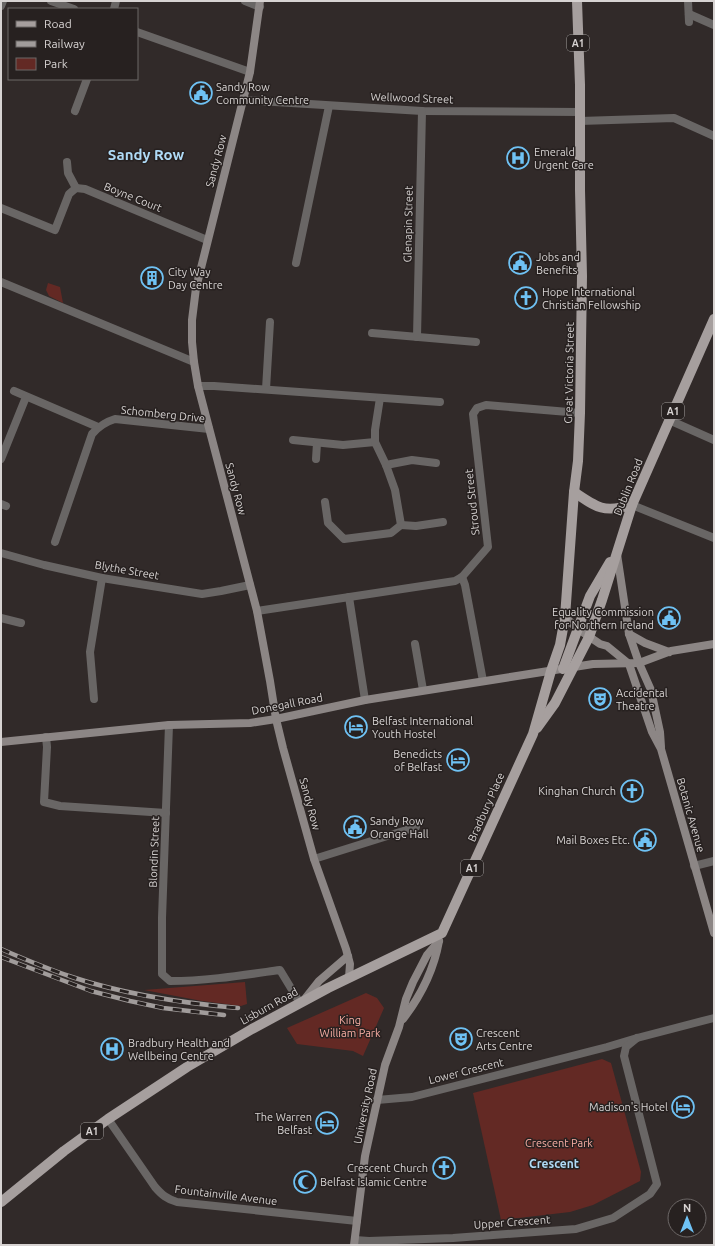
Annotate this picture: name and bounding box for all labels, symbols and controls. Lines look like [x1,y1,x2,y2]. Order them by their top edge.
legend [8,8,138,80]
text: Road [44,17,72,30]
road number: A1 [567,35,589,51]
text: Railway [44,37,85,50]
text: Park [44,57,68,70]
public building icon: Sandy Row Community Centre [188,80,214,106]
place label: Sandy Row Community Centre [216,81,309,106]
street label: Wellwood Street [370,91,454,105]
street label: Sandy Row [203,133,229,189]
hospital icon: Emerald Urgent Care [505,145,531,171]
district label: Sandy Row [108,146,184,163]
place label: Emerald Urgent Care [534,146,594,171]
street label: Boyne Court [102,180,164,214]
street label: Glenapin Street [401,185,415,263]
public building icon: Jobs and Benefits [507,250,533,276]
place label: Jobs and Benefits [536,251,580,276]
building icon: City Way Day Centre [139,265,165,291]
place label: City Way Day Centre [168,266,223,291]
church icon: Hope International Christian Fellowship [513,285,539,311]
place label: Hope International Christian Fellowship [542,286,641,311]
street label: Great Victoria Street [562,321,576,424]
road number: A1 [662,403,684,419]
street label: Schomberg Drive [120,404,206,424]
street label: Dublin Road [611,457,645,517]
street label: Sandy Row [223,461,249,517]
street label: Stroud Street [462,468,481,536]
street label: Blythe Street [94,558,161,582]
public building icon: Equality Commission for Northern Ireland [656,605,682,631]
place label: Equality Commission for Northern Ireland [552,606,654,631]
theatre icon: Accidental Theatre [587,686,613,712]
place label: Accidental Theatre [616,687,668,712]
street label: Donegall Road [250,691,324,717]
hotel icon: Belfast International Youth Hostel [343,714,369,740]
place label: Belfast International Youth Hostel [372,715,473,740]
hotel icon: Benedicts of Belfast [445,747,471,773]
place label: Benedicts of Belfast [393,748,443,773]
street label: Bradbury Place [465,771,507,843]
street label: Sandy Row [297,776,323,832]
street label: Botanic Avenue [675,776,707,854]
church icon: Kinghan Church [619,778,645,804]
place label: Kinghan Church [538,785,616,797]
public building icon: Sandy Row Orange Hall [342,814,368,840]
place label: Sandy Row Orange Hall [370,815,429,840]
street label: Blondin Street [147,816,161,888]
public building icon: Mail Boxes Etc. [632,827,658,853]
place label: Mail Boxes Etc. [556,834,630,846]
road number: A1 [461,860,483,876]
street label: Lisburn Road [238,985,300,1027]
park label: King William Park [319,1014,381,1039]
theatre icon: Crescent Arts Centre [448,1026,474,1052]
place label: Crescent Arts Centre [476,1027,533,1052]
hospital icon: Bradbury Health and Wellbeing Centre [99,1036,125,1062]
place label: Bradbury Health and Wellbeing Centre [128,1037,230,1062]
street label: Lower Crescent [427,1056,505,1086]
street label: University Road [351,1067,379,1145]
hotel icon: Madison's Hotel [670,1094,696,1120]
place label: Madison's Hotel [589,1101,668,1113]
hotel icon: The Warren Belfast [314,1110,340,1136]
place label: The Warren Belfast [255,1111,313,1136]
road number: A1 [81,1123,103,1139]
park label: Crescent Park [525,1137,593,1149]
church icon: Crescent Church [431,1155,457,1181]
district label: Crescent [529,1157,579,1170]
place label: Crescent Church [347,1162,428,1174]
mosque icon: Belfast Islamic Centre [292,1169,318,1195]
place label: Belfast Islamic Centre [320,1176,427,1188]
street label: Fountainville Avenue [174,1183,278,1207]
north arrow [667,1198,707,1238]
text: N [683,1202,691,1214]
street label: Upper Crescent [473,1213,551,1231]

